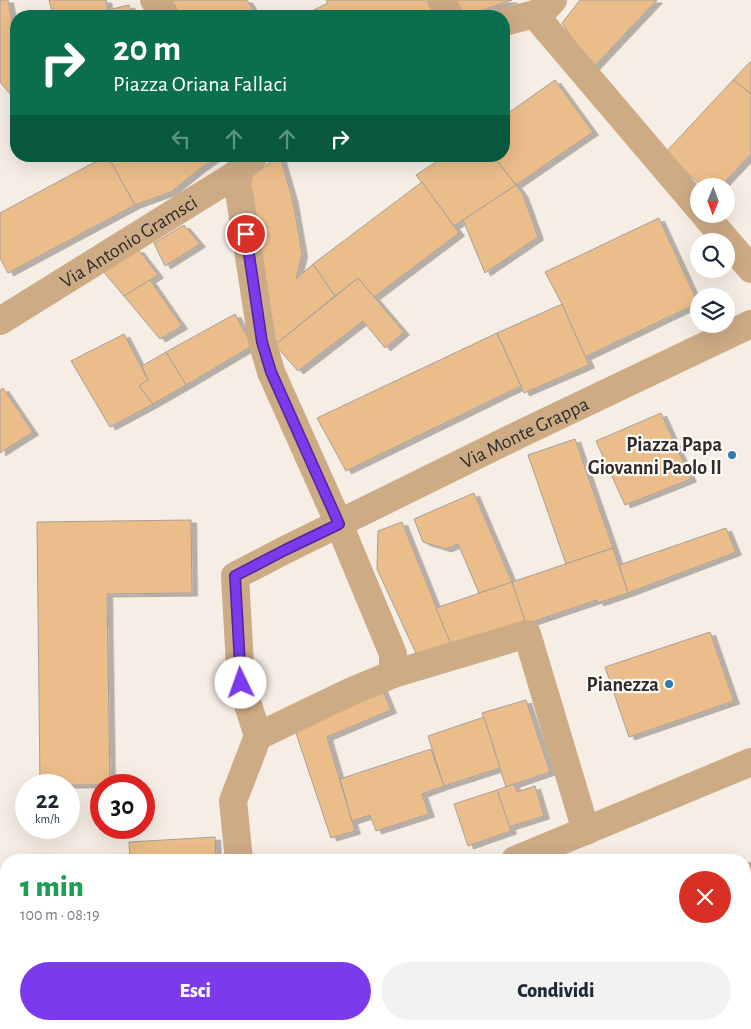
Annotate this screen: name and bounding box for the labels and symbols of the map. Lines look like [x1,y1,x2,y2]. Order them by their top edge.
north arrow [690,178,735,222]
street label: Via Antonio Gramsci [57,192,201,292]
pin [225,213,267,255]
street label: Via Monte Grappa [458,394,592,473]
place label: Piazza Papa Giovanni Paolo II [588,435,722,478]
marker: Piazza Papa Giovanni Paolo II [726,449,738,461]
position arrow [214,656,266,708]
place label: Pianezza [587,675,659,695]
marker: Pianezza [663,678,675,690]
speed limit sign: 30 [90,774,155,839]

